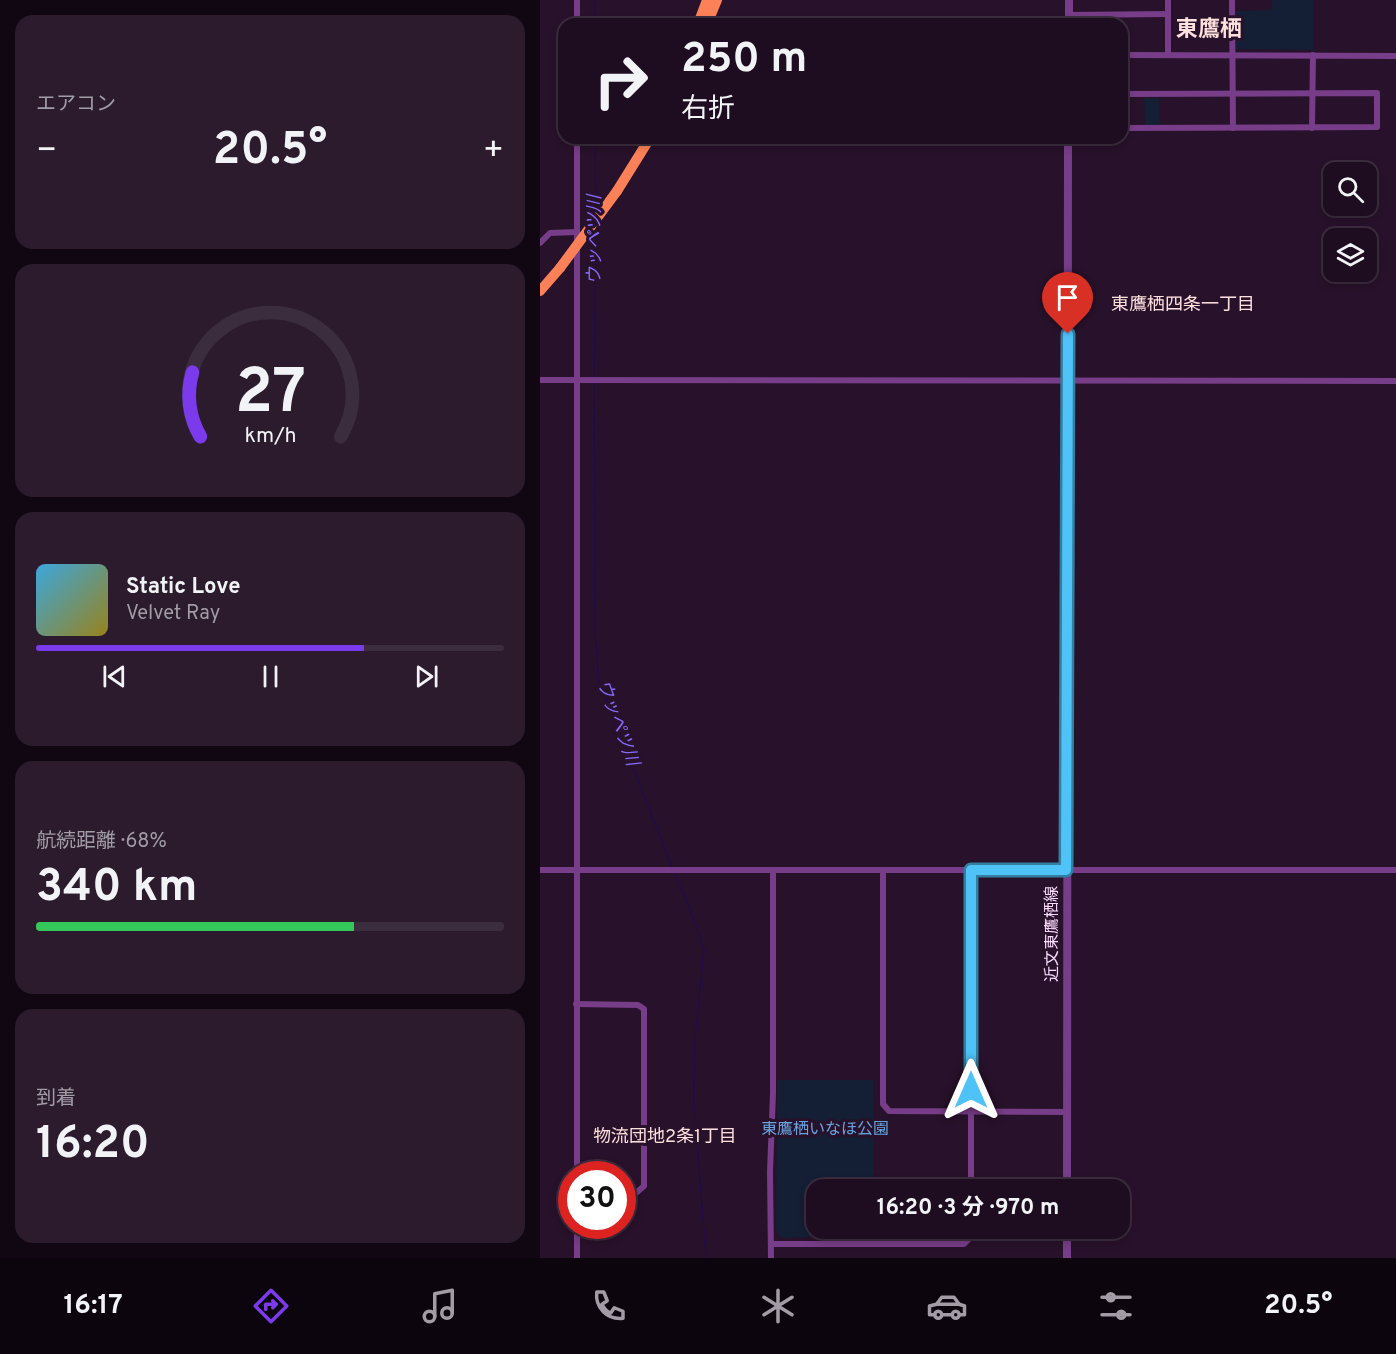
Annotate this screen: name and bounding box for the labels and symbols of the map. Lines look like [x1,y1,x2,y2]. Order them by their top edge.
district label: 東鷹栖 [1176,17,1242,44]
water label: ウッペツ川 [584,193,607,285]
pin [1042,272,1093,334]
district label: 東鷹栖四条一丁目 [1111,294,1255,317]
water label: ウッペツ川 [591,677,644,771]
street label: 近文東鷹栖線 [1043,886,1063,982]
position arrow [939,1058,1003,1122]
park label: 東鷹栖いなほ公園 [761,1120,889,1140]
district label: 物流団地2条1丁目 [593,1126,737,1149]
speed limit sign: 30 [558,1161,636,1239]

